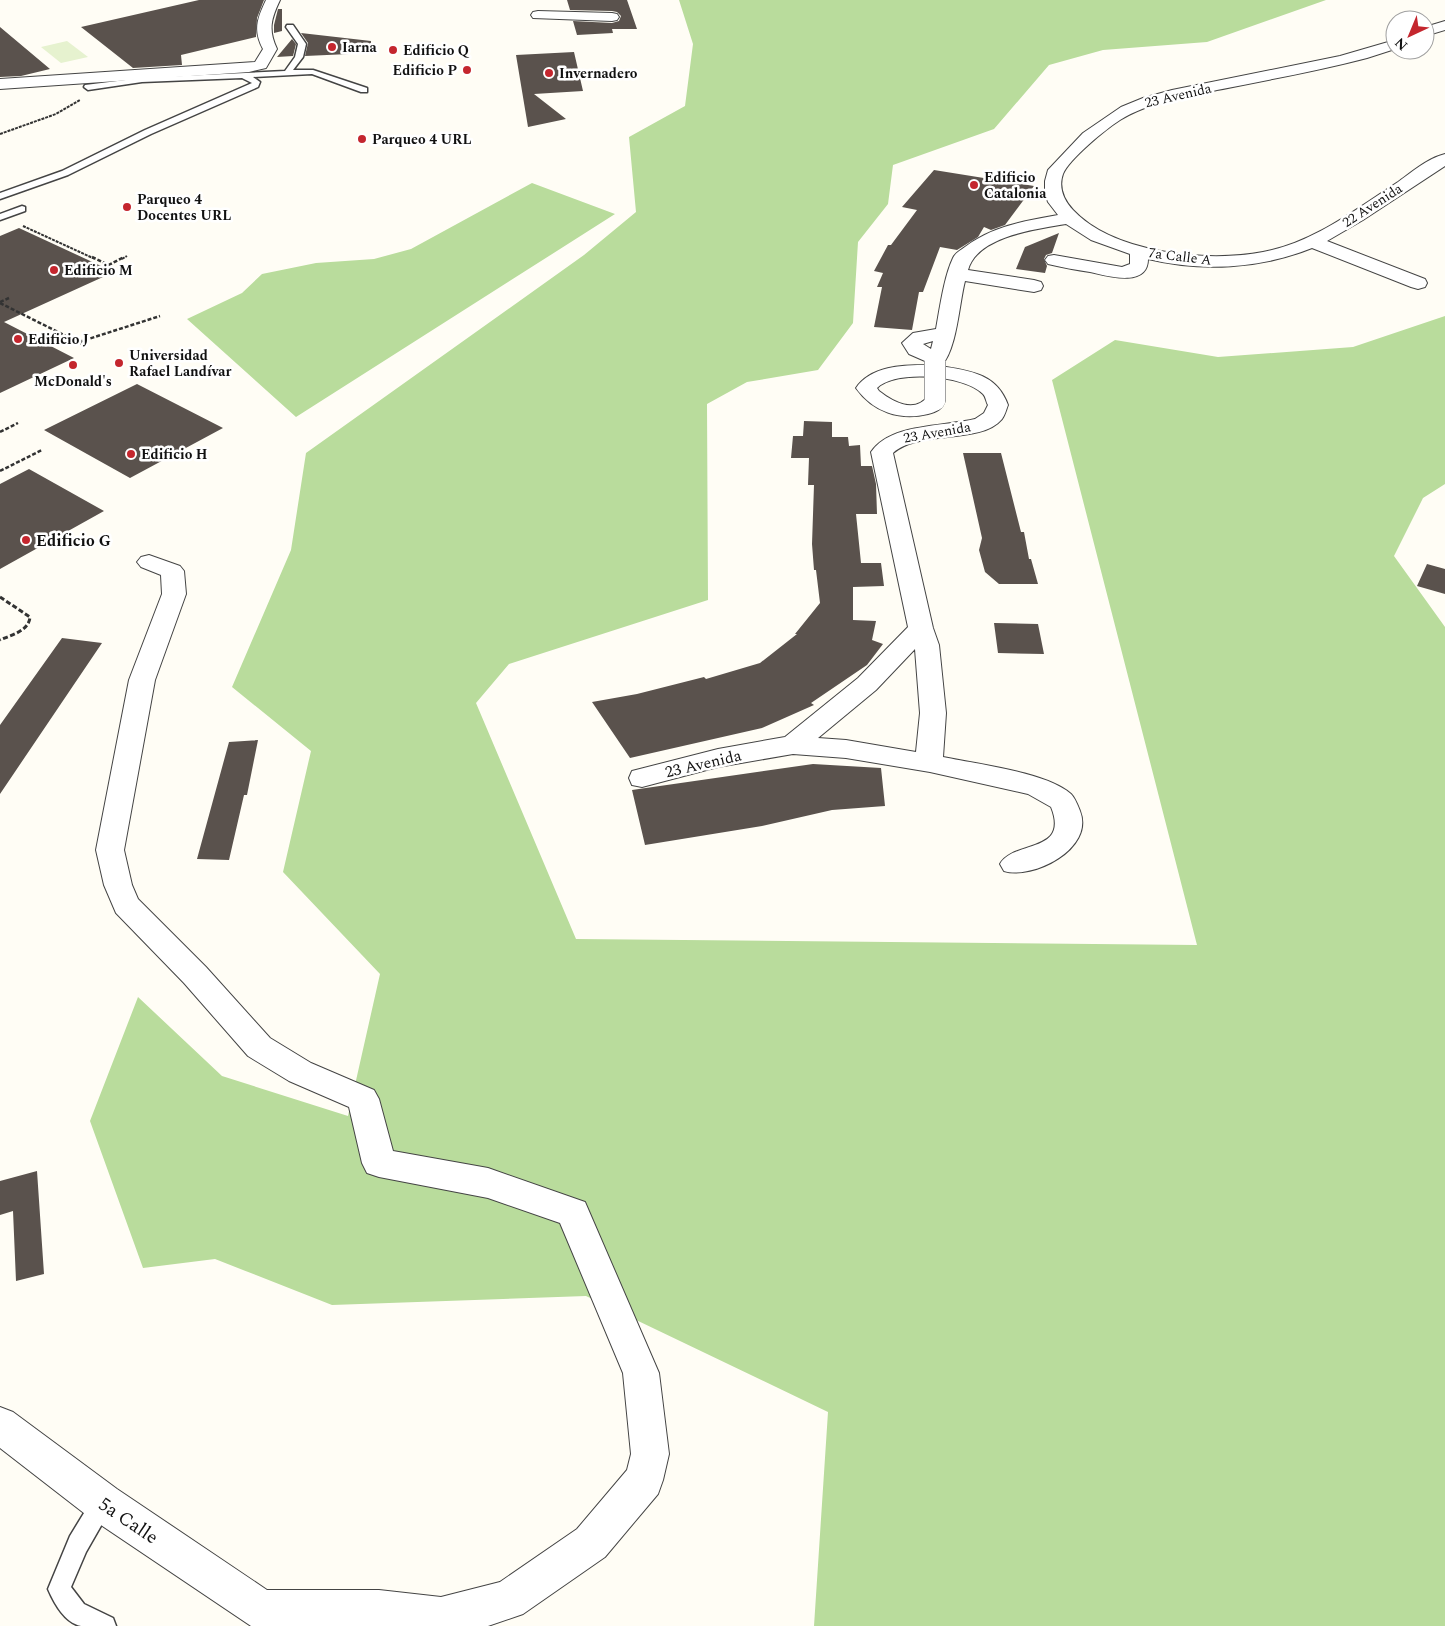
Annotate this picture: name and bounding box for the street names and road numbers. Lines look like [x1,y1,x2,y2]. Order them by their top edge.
street label: 23 Avenida [1143,78,1214,113]
street label: 22 Avenida [1338,178,1407,233]
street label: 7a Calle A [1147,242,1213,271]
street label: 23 Avenida [902,416,973,449]
street label: 23 Avenida [663,743,744,784]
street label: 5a Calle [92,1491,164,1552]

